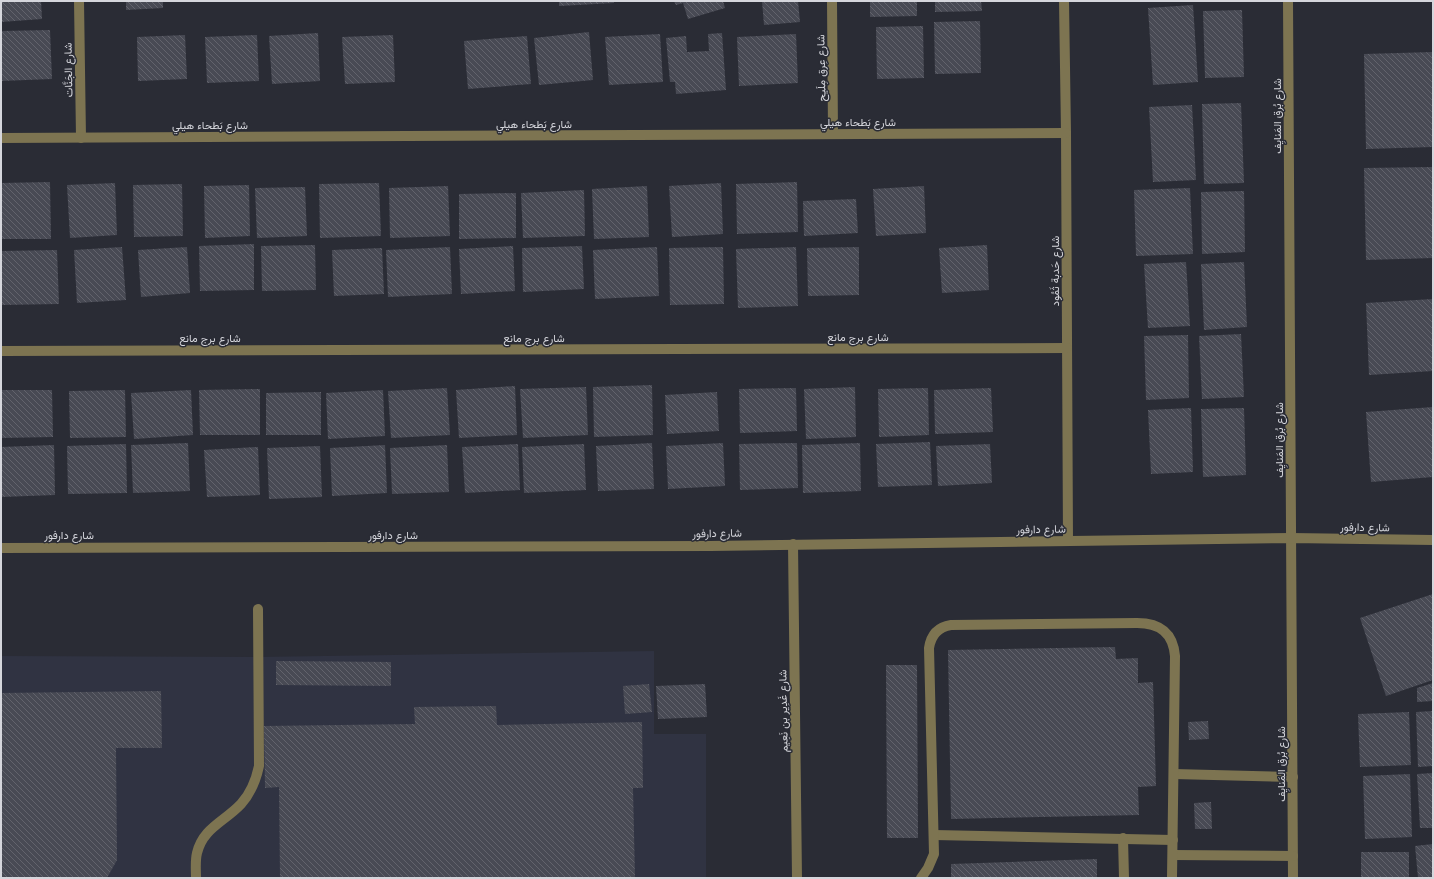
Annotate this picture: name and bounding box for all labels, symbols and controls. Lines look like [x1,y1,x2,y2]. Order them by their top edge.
street label: شارع عِرق مِلَيح [814,34,830,102]
street label: شارع الجَنَّات [61,42,76,97]
street label: شارع بُرق المَنايِف [1271,78,1286,154]
street label: شارع بَطحاء هيلي [820,116,896,132]
street label: شارع بَطحاء هيلي [496,118,572,134]
street label: شارع بَطحاء هيلي [172,119,248,135]
street label: شارع حَدبة ثَمُود [1049,236,1063,306]
street label: شارع برج مانع [827,331,889,345]
street label: شارع برج مانع [179,332,241,346]
street label: شارع برج مانع [503,332,565,346]
street label: شارع بُرق المَنايِف [1273,402,1288,478]
street label: شارع دارفور [1339,521,1390,535]
street label: شارع دارفور [1015,523,1066,537]
street label: شارع دارفور [691,527,742,541]
street label: شارع دارفور [43,529,94,543]
street label: شارع دارفور [367,529,418,543]
street label: شارع غَدِير بن نَعِيم [776,669,792,752]
street label: شارع بُرق المَنايِف [1275,726,1290,802]

